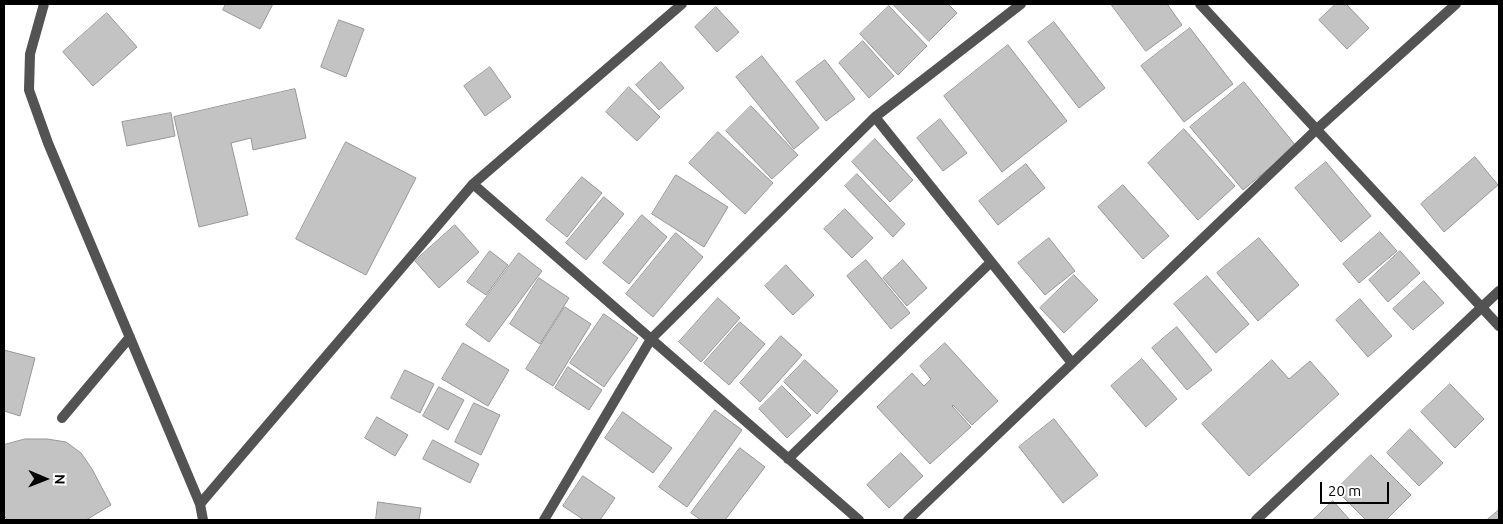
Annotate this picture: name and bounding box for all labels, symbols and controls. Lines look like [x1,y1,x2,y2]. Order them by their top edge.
north arrow [20,454,70,504]
scale bar [1323,472,1392,504]
text: N [52,474,68,485]
text: 20 m [1328,482,1361,499]

